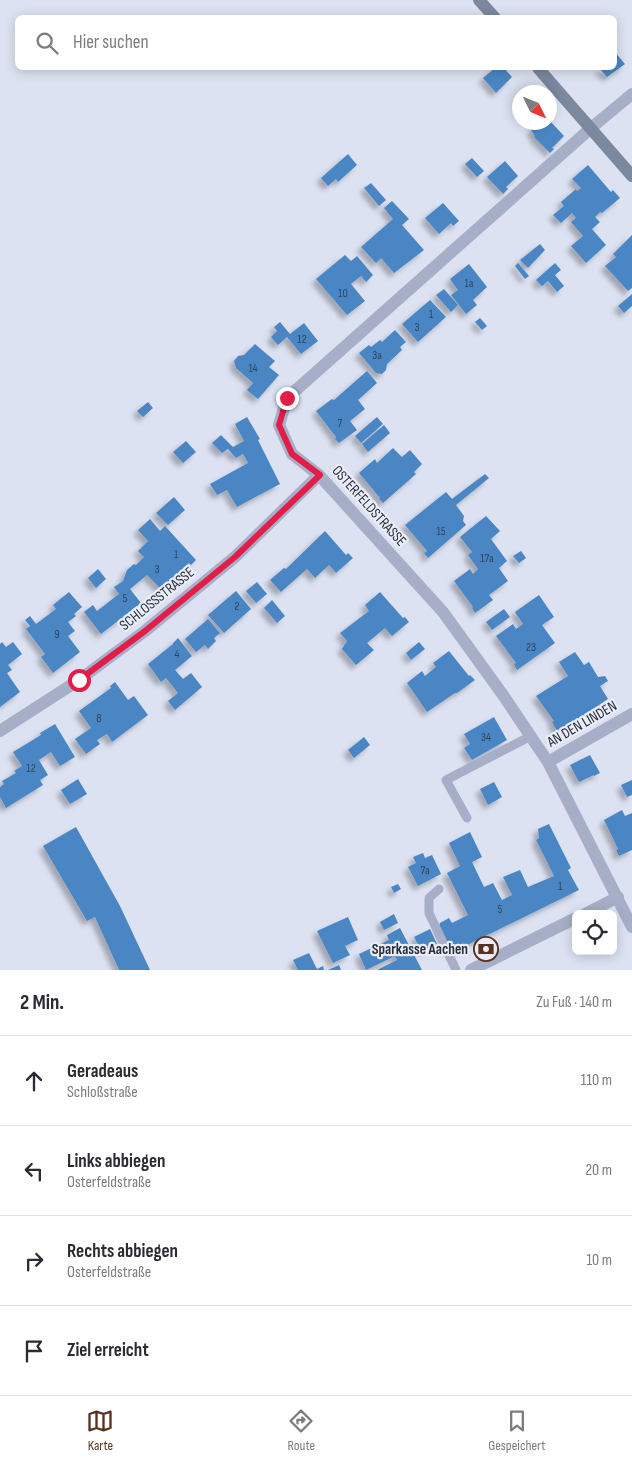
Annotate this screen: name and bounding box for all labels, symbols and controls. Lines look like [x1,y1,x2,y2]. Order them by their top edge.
search box [15,15,617,70]
icon: search [33,29,61,57]
text: Hier suchen [73,31,149,54]
north arrow [512,85,557,130]
house number: 1a [465,276,474,291]
house number: 10 [338,286,348,301]
house number: 1 [429,307,434,322]
house number: 3 [414,320,420,335]
house number: 12 [297,332,307,347]
house number: 3a [372,348,382,363]
house number: 14 [248,361,258,376]
route end [276,387,299,410]
house number: 7 [338,416,343,431]
street label: OSTERFELDSTRASSE [328,462,410,550]
house number: 15 [436,524,446,539]
house number: 1 [174,547,179,562]
house number: 17a [480,551,494,566]
house number: 3 [154,562,160,577]
street label: SCHLOSSSTRASSE [116,563,198,635]
house number: 5 [123,591,128,606]
house number: 2 [235,599,240,614]
house number: 9 [54,627,60,642]
house number: 23 [526,640,536,655]
house number: 4 [174,647,180,662]
route start [68,669,91,692]
street label: AN DEN LINDEN [543,696,620,752]
house number: 8 [96,711,102,726]
house number: 34 [481,730,491,745]
house number: 12 [26,761,36,776]
house number: 7a [420,863,430,878]
house number: 1 [558,879,563,894]
house number: 5 [498,902,503,917]
map controls [572,910,617,955]
button: locate [572,910,617,955]
bank icon: Sparkasse Aachen [473,936,499,962]
place label: Sparkasse Aachen [372,940,468,959]
text: 2 Min. [20,990,64,1015]
text: Zu Fuß · 140 m [536,993,612,1012]
text: Geradeaus [67,1060,138,1083]
icon: ahead [20,1067,48,1095]
text: 110 m [581,1071,612,1090]
text: Schloßstraße [67,1083,138,1102]
text: Links abbiegen [67,1150,165,1173]
icon: left [20,1157,48,1185]
text: 20 m [585,1161,612,1180]
text: Osterfeldstraße [67,1173,151,1192]
text: Rechts abbiegen [67,1240,178,1263]
icon: right [20,1247,48,1275]
text: 10 m [586,1251,612,1270]
text: Osterfeldstraße [67,1263,151,1282]
icon: arrive [20,1337,48,1365]
text: Ziel erreicht [67,1339,149,1362]
tab: Karte [86,1407,114,1454]
tab: Route [287,1407,315,1454]
tab: Gespeichert [488,1407,546,1454]

